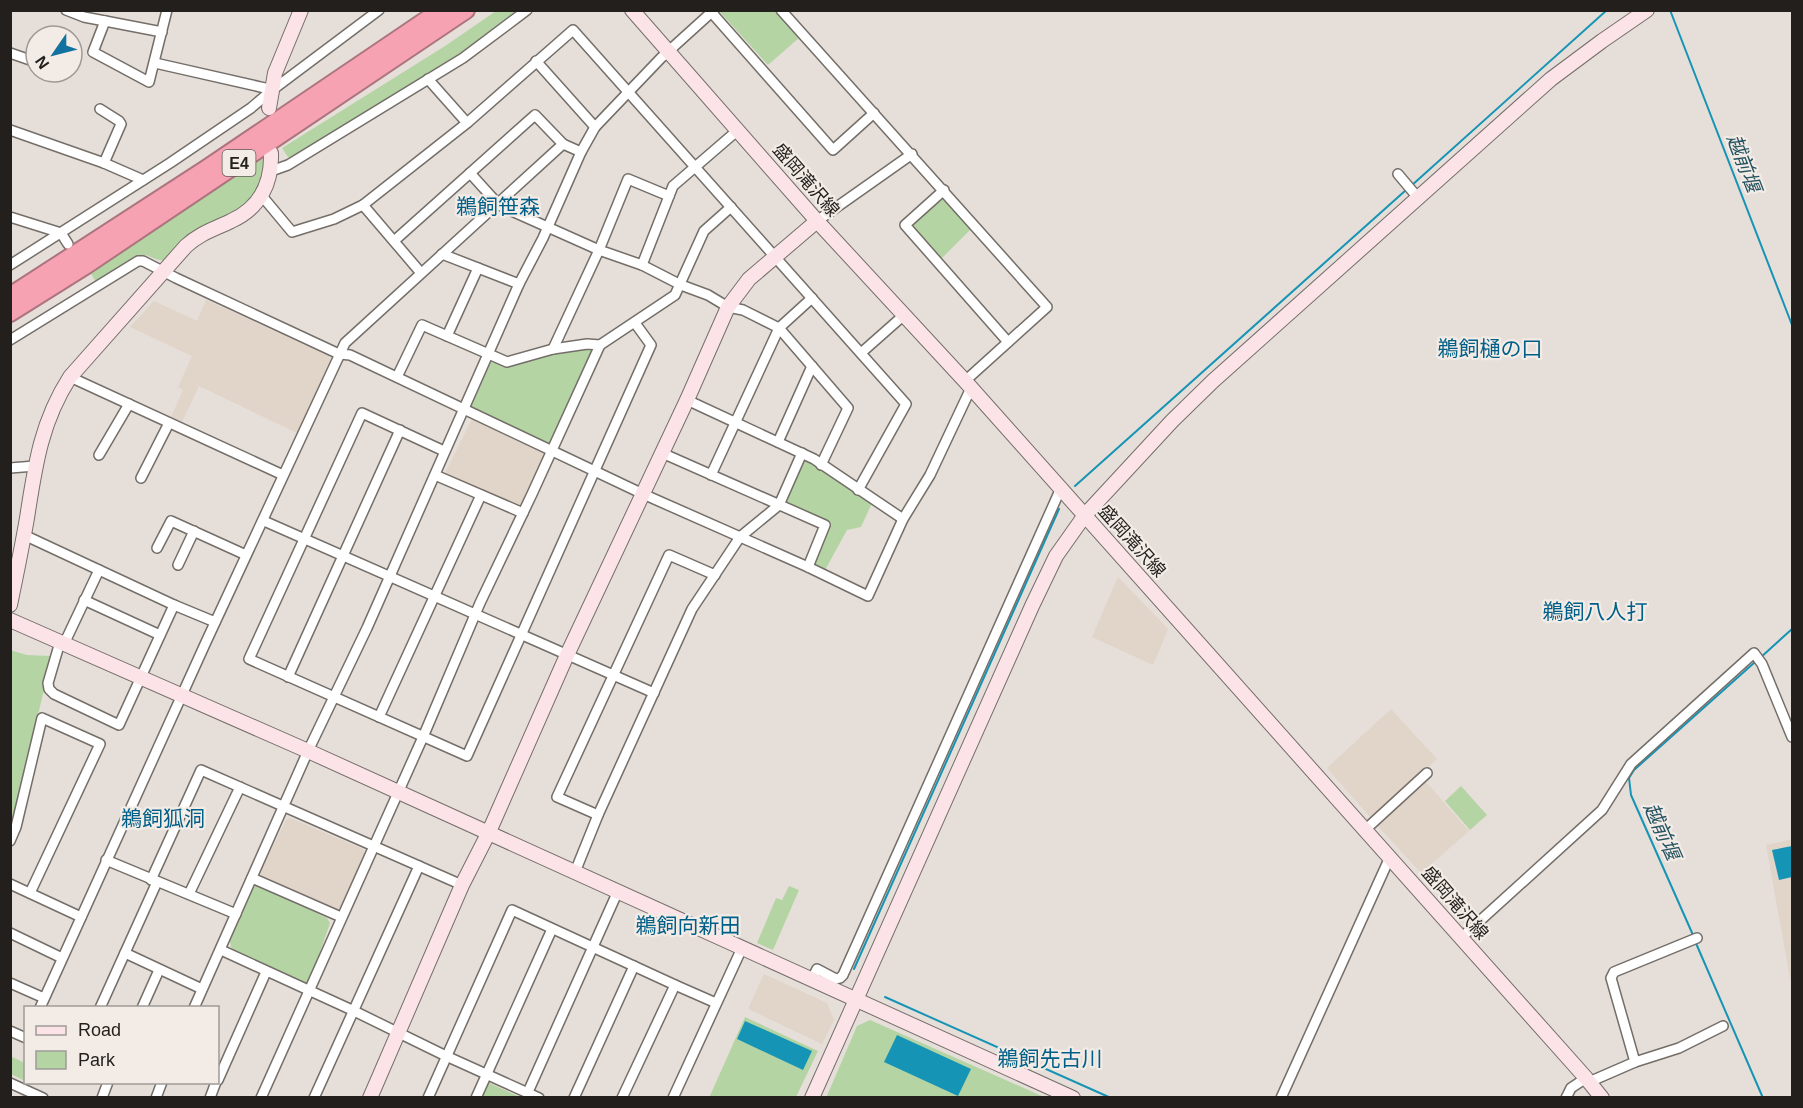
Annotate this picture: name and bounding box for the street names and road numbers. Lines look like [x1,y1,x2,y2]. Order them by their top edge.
street label: 盛岡滝沢線 [769,139,843,221]
road number: E4 [222,150,256,176]
street label: 盛岡滝沢線 [1094,501,1170,581]
street label: 盛岡滝沢線 [1418,862,1492,944]

